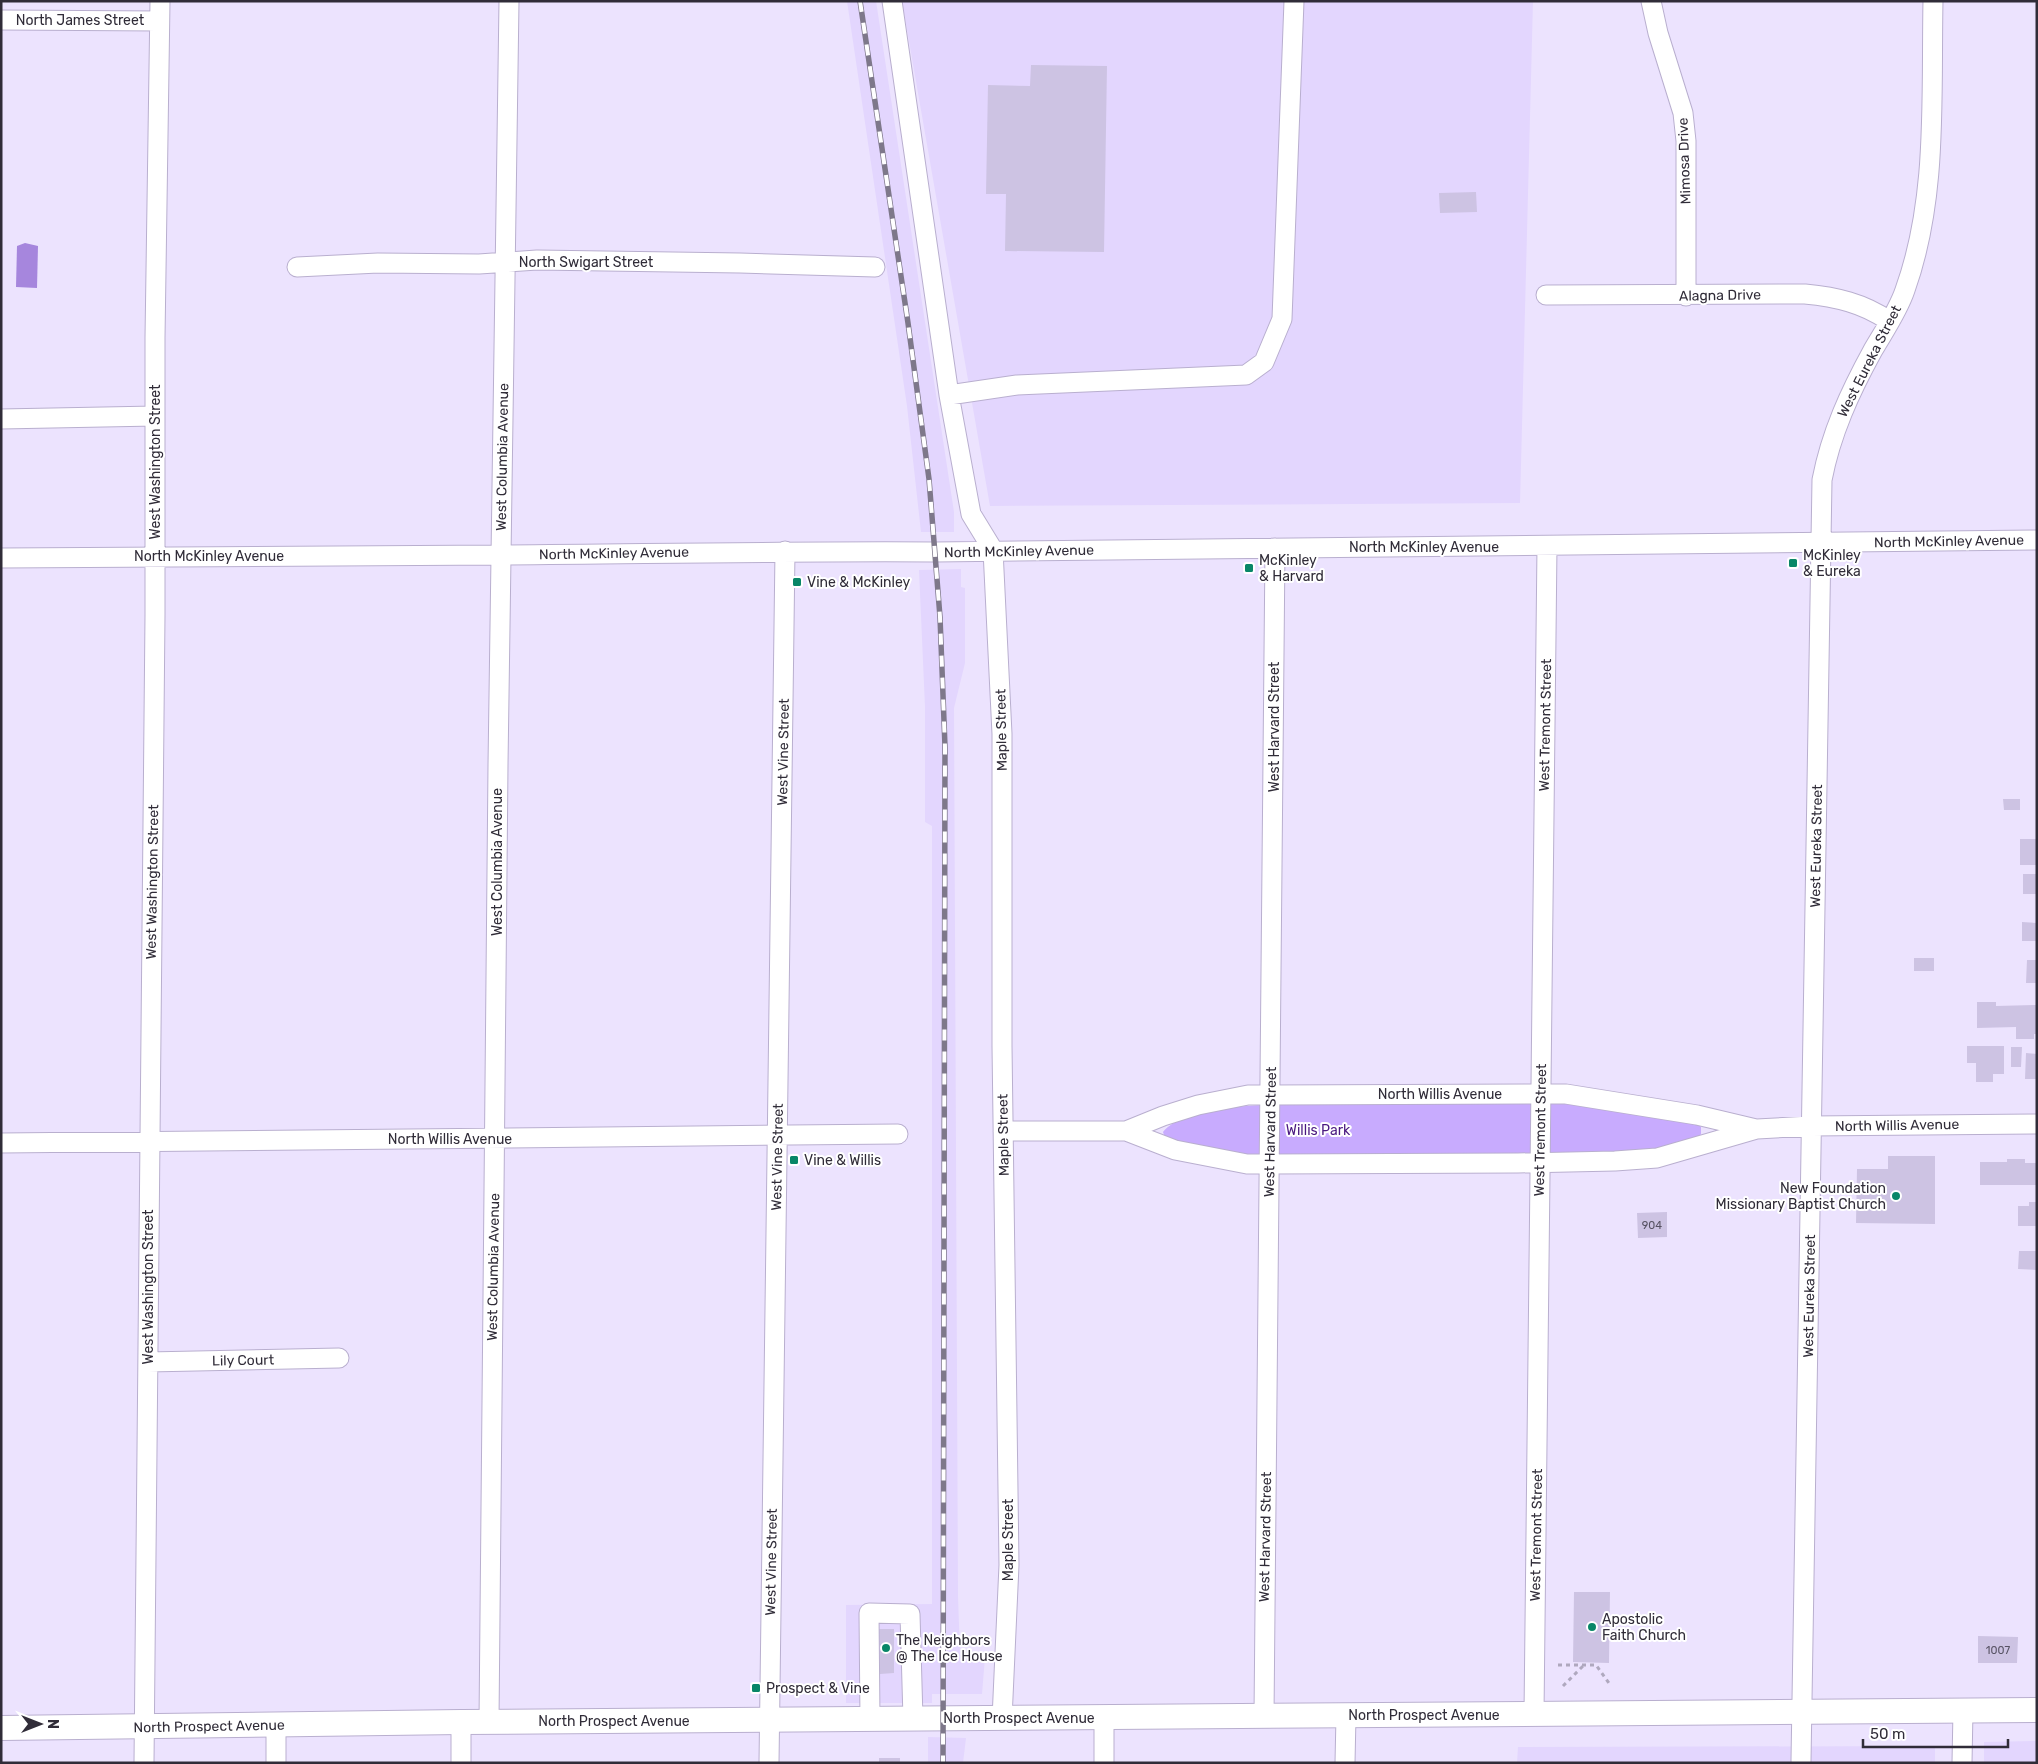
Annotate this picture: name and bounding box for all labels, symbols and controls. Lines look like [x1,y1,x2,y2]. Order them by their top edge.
street label: North James Street [16,12,145,29]
street label: Mimosa Drive [1674,117,1695,205]
street label: North Swigart Street [519,254,654,271]
street label: Alagna Drive [1679,286,1761,305]
street label: West Eureka Street [1834,302,1905,420]
street label: West Columbia Avenue [493,383,512,531]
street label: West Washington Street [147,384,164,540]
street label: North McKinley Avenue [1874,532,2024,551]
street label: North McKinley Avenue [1349,539,1499,556]
street label: North McKinley Avenue [944,542,1094,561]
street label: North McKinley Avenue [539,544,689,563]
place label: McKinley & Eureka [1803,547,1861,580]
street label: North McKinley Avenue [134,548,284,565]
place label: McKinley & Harvard [1259,552,1324,585]
marker: McKinley & Eureka [1787,557,1799,569]
marker: McKinley & Harvard [1243,562,1255,574]
place label: Vine & McKinley [807,574,911,591]
marker: Vine & McKinley [791,576,803,588]
street label: West Tremont Street [1536,658,1555,791]
street label: West Harvard Street [1266,661,1283,792]
street label: Maple Street [992,688,1011,771]
street label: West Vine Street [774,698,793,806]
street label: West Eureka Street [1807,784,1826,908]
street label: West Columbia Avenue [489,788,506,936]
street label: West Washington Street [143,804,162,960]
street label: West Tremont Street [1531,1063,1550,1196]
street label: West Harvard Street [1261,1066,1280,1197]
street label: North Willis Avenue [1378,1086,1502,1103]
street label: Maple Street [994,1093,1013,1176]
street label: West Vine Street [768,1103,787,1211]
street label: North Willis Avenue [1835,1116,1959,1135]
park label: Willis Park [1286,1122,1351,1139]
street label: North Willis Avenue [388,1131,512,1148]
place label: Vine & Willis [804,1152,881,1169]
marker: Vine & Willis [788,1154,800,1166]
place label: New Foundation Missionary Baptist Church [1716,1180,1886,1213]
marker: New Foundation Missionary Baptist Church [1890,1190,1902,1202]
street label: West Columbia Avenue [484,1193,503,1341]
street label: West Washington Street [140,1209,157,1365]
house number: 904 [1642,1219,1662,1232]
street label: West Eureka Street [1800,1234,1819,1358]
street label: Lily Court [212,1351,275,1370]
street label: West Tremont Street [1527,1468,1546,1601]
street label: West Harvard Street [1256,1471,1275,1602]
street label: Maple Street [1000,1498,1017,1581]
street label: West Vine Street [762,1508,781,1616]
place label: Apostolic Faith Church [1602,1611,1686,1644]
marker: Apostolic Faith Church [1586,1621,1598,1633]
place label: The Neighbors @ The Ice House [896,1632,1003,1665]
marker: The Neighbors @ The Ice House [880,1642,892,1654]
house number: 1007 [1986,1644,2011,1657]
place label: Prospect & Vine [766,1680,870,1697]
marker: Prospect & Vine [750,1682,762,1694]
north arrow [15,1699,65,1749]
street label: North Prospect Avenue [1348,1707,1500,1724]
street label: North Prospect Avenue [943,1710,1095,1727]
street label: North Prospect Avenue [538,1713,690,1730]
scale bar [1863,1716,2008,1748]
street label: North Prospect Avenue [133,1717,285,1736]
text: N [44,1719,61,1729]
text: 50 m [1870,1725,1905,1743]

